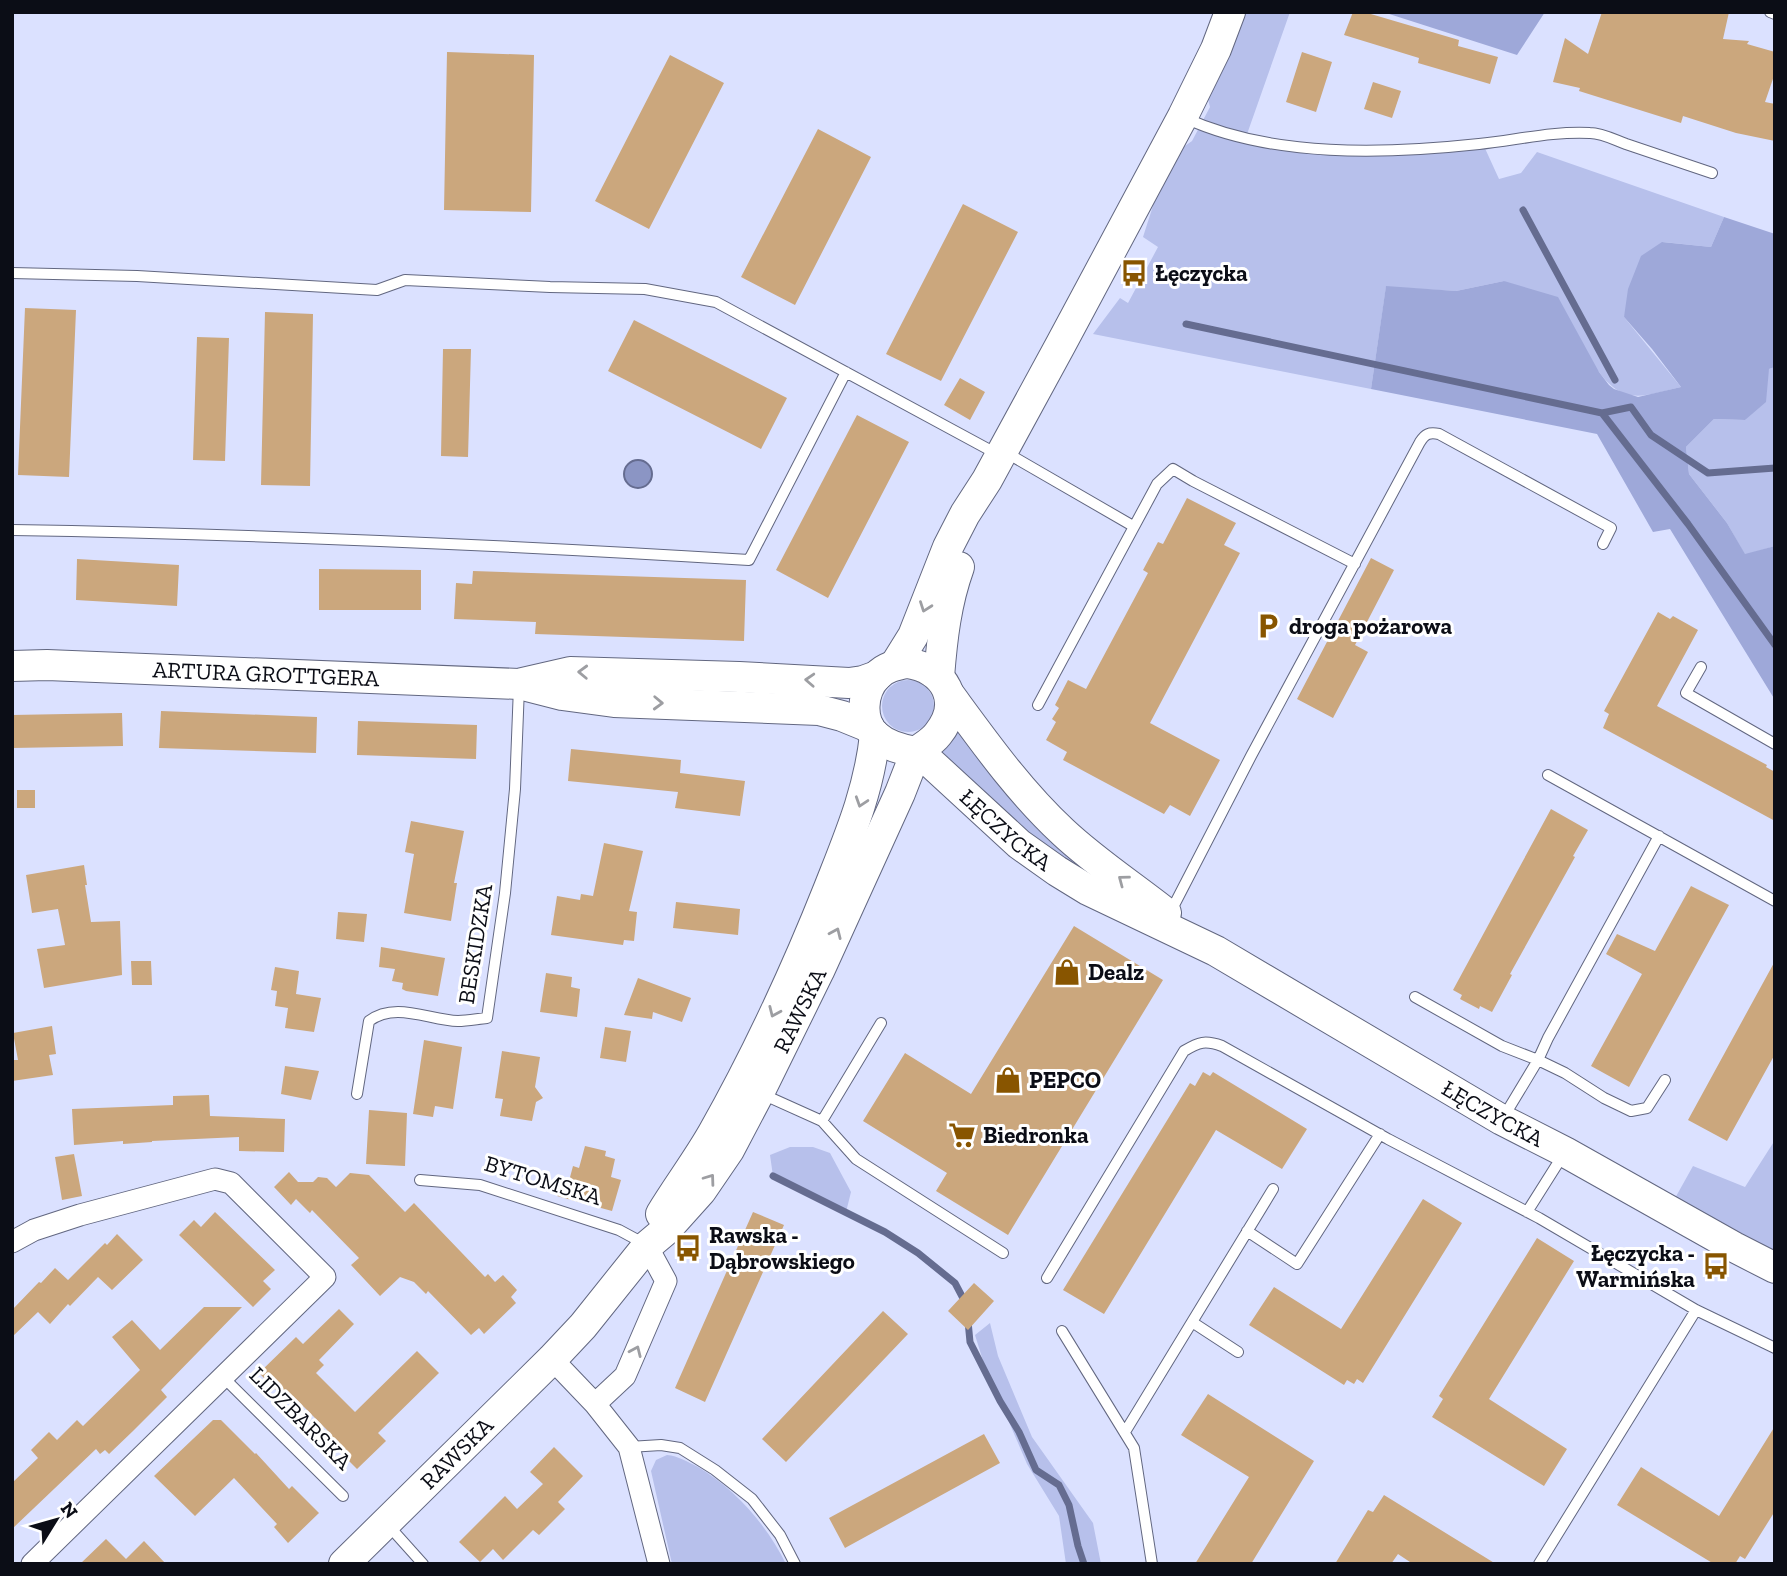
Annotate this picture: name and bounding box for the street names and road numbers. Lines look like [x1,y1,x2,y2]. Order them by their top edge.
street label: ARTURA GROTTGERA [152,655,381,692]
street label: ŁĘCZYCKA [954,783,1058,877]
street label: BESKIDZKA [452,881,498,1006]
street label: RAWSKA [767,963,833,1058]
street label: ŁĘCZYCKA [1437,1074,1549,1153]
street label: BYTOMSKA [481,1149,606,1211]
street label: LIDZBARSKA [244,1361,359,1476]
street label: RAWSKA [414,1410,500,1495]

